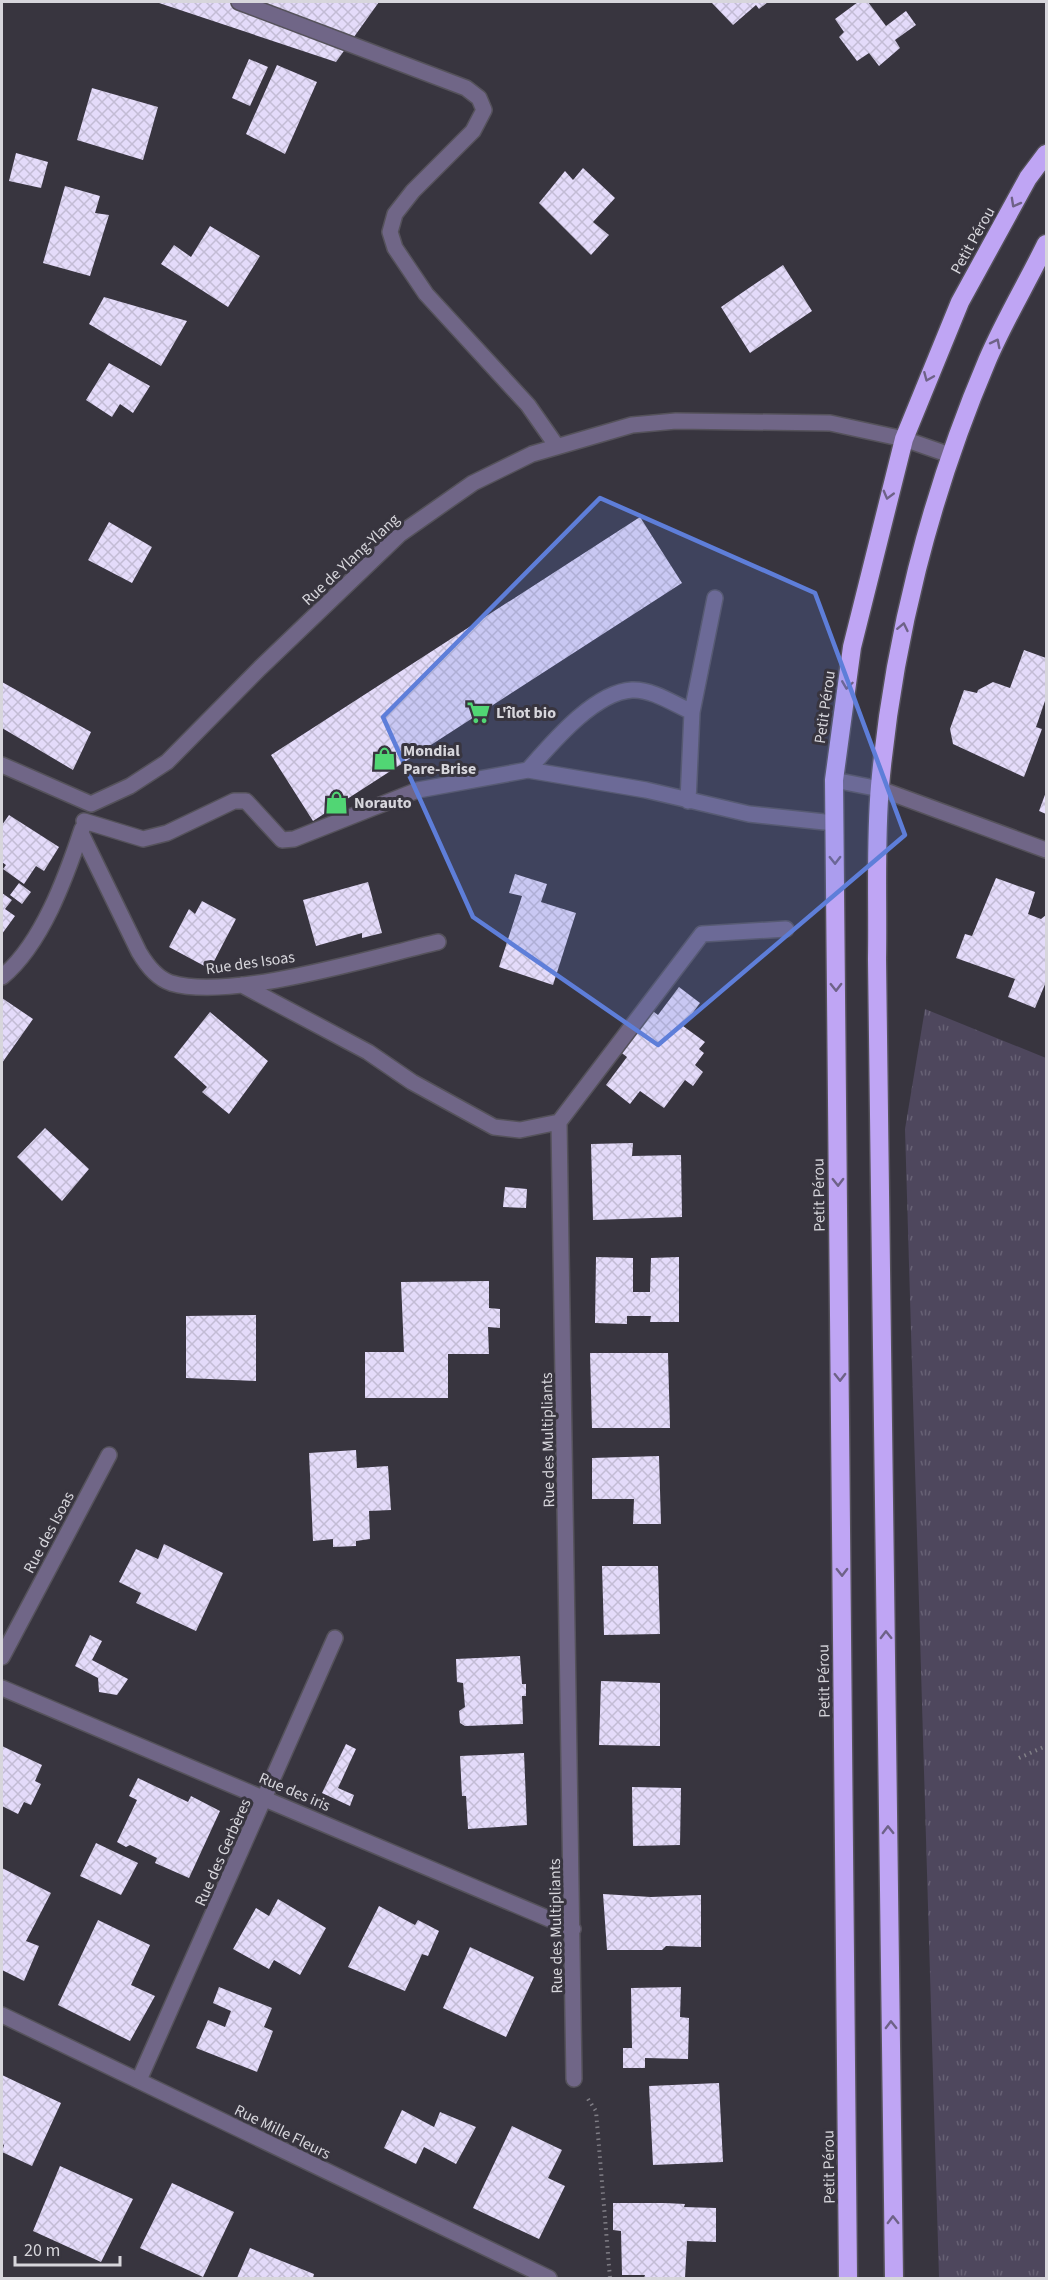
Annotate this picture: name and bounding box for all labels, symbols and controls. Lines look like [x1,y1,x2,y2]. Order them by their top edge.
one-way arrow [1011,197,1022,207]
street label: Petit Pérou [945,203,1000,278]
one-way arrow [989,339,1000,349]
one-way arrow [923,371,935,382]
one-way arrow [883,490,896,500]
street label: Rue de Ylang-Ylang [297,509,404,611]
one-way arrow [896,622,909,632]
street label: Petit Pérou [809,669,841,745]
one-way arrow [841,681,853,690]
supermarket icon: L'îlot bio [465,699,491,725]
place label: L'îlot bio [496,702,556,724]
place label: Mondial Pare-Brise [403,740,476,780]
shop icon: Mondial Pare-Brise [372,746,398,772]
shop icon: Norauto [323,789,349,815]
place label: Norauto [354,792,412,814]
one-way arrow [829,855,841,864]
street label: Rue des Isoas [204,946,296,980]
one-way arrow [830,983,842,992]
street label: Petit Pérou [807,1158,831,1232]
one-way arrow [832,1178,844,1187]
street label: Rue des Multipliants [536,1372,560,1508]
one-way arrow [834,1372,846,1381]
street label: Rue des Isoas [18,1487,80,1577]
one-way arrow [835,1567,848,1576]
one-way arrow [880,1631,892,1640]
street label: Petit Pérou [812,1644,836,1718]
street label: Rue des iris [255,1767,334,1817]
street label: Rue des Gerbères [189,1795,257,1910]
one-way arrow [882,1826,894,1835]
street label: Rue des Multipliants [544,1858,568,1994]
one-way arrow [885,2021,897,2030]
street label: Rue Mille Fleurs [231,2099,335,2165]
street label: Petit Pérou [817,2130,841,2204]
one-way arrow [887,2216,899,2225]
scale bar [15,2229,120,2267]
text: 20 m [24,2238,60,2263]

